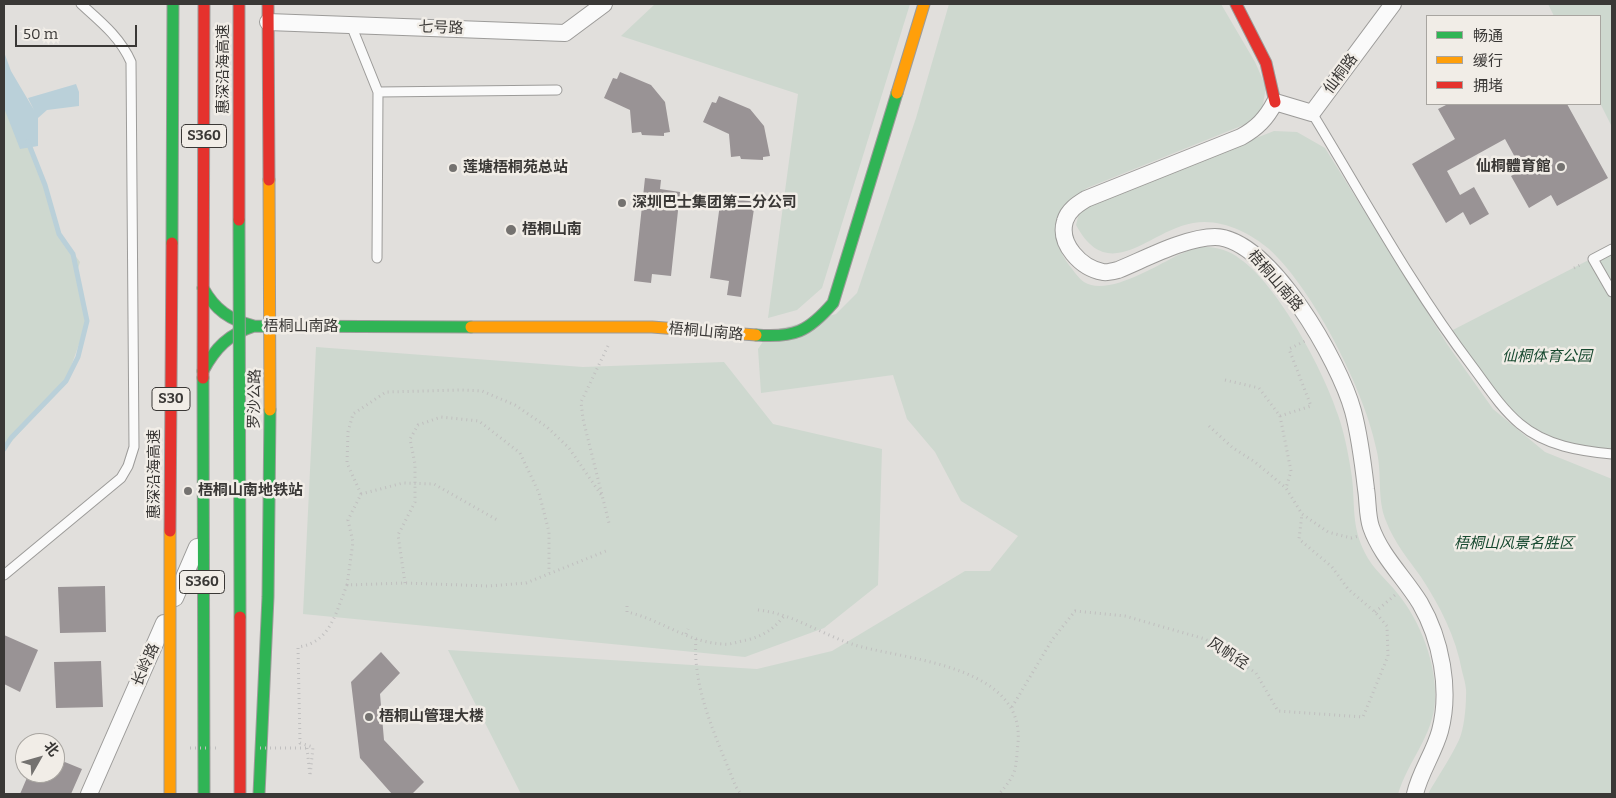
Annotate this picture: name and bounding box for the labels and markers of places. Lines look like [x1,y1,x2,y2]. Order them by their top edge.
place label: 仙桐體育館 [1476,158,1551,176]
place label: 莲塘梧桐苑总站 [463,159,568,177]
marker: 仙桐體育館 [1555,161,1567,173]
marker: 莲塘梧桐苑总站 [447,162,459,174]
place label: 深圳巴士集团第二分公司 [632,194,797,212]
marker: 深圳巴士集团第二分公司 [616,197,628,209]
place label: 梧桐山南 [522,221,582,239]
marker: 梧桐山南 [504,223,518,237]
place label: 梧桐山南地铁站 [198,482,303,500]
marker: 梧桐山南地铁站 [182,485,194,497]
place label: 梧桐山管理大楼 [379,708,484,726]
marker: 梧桐山管理大楼 [363,711,375,723]

